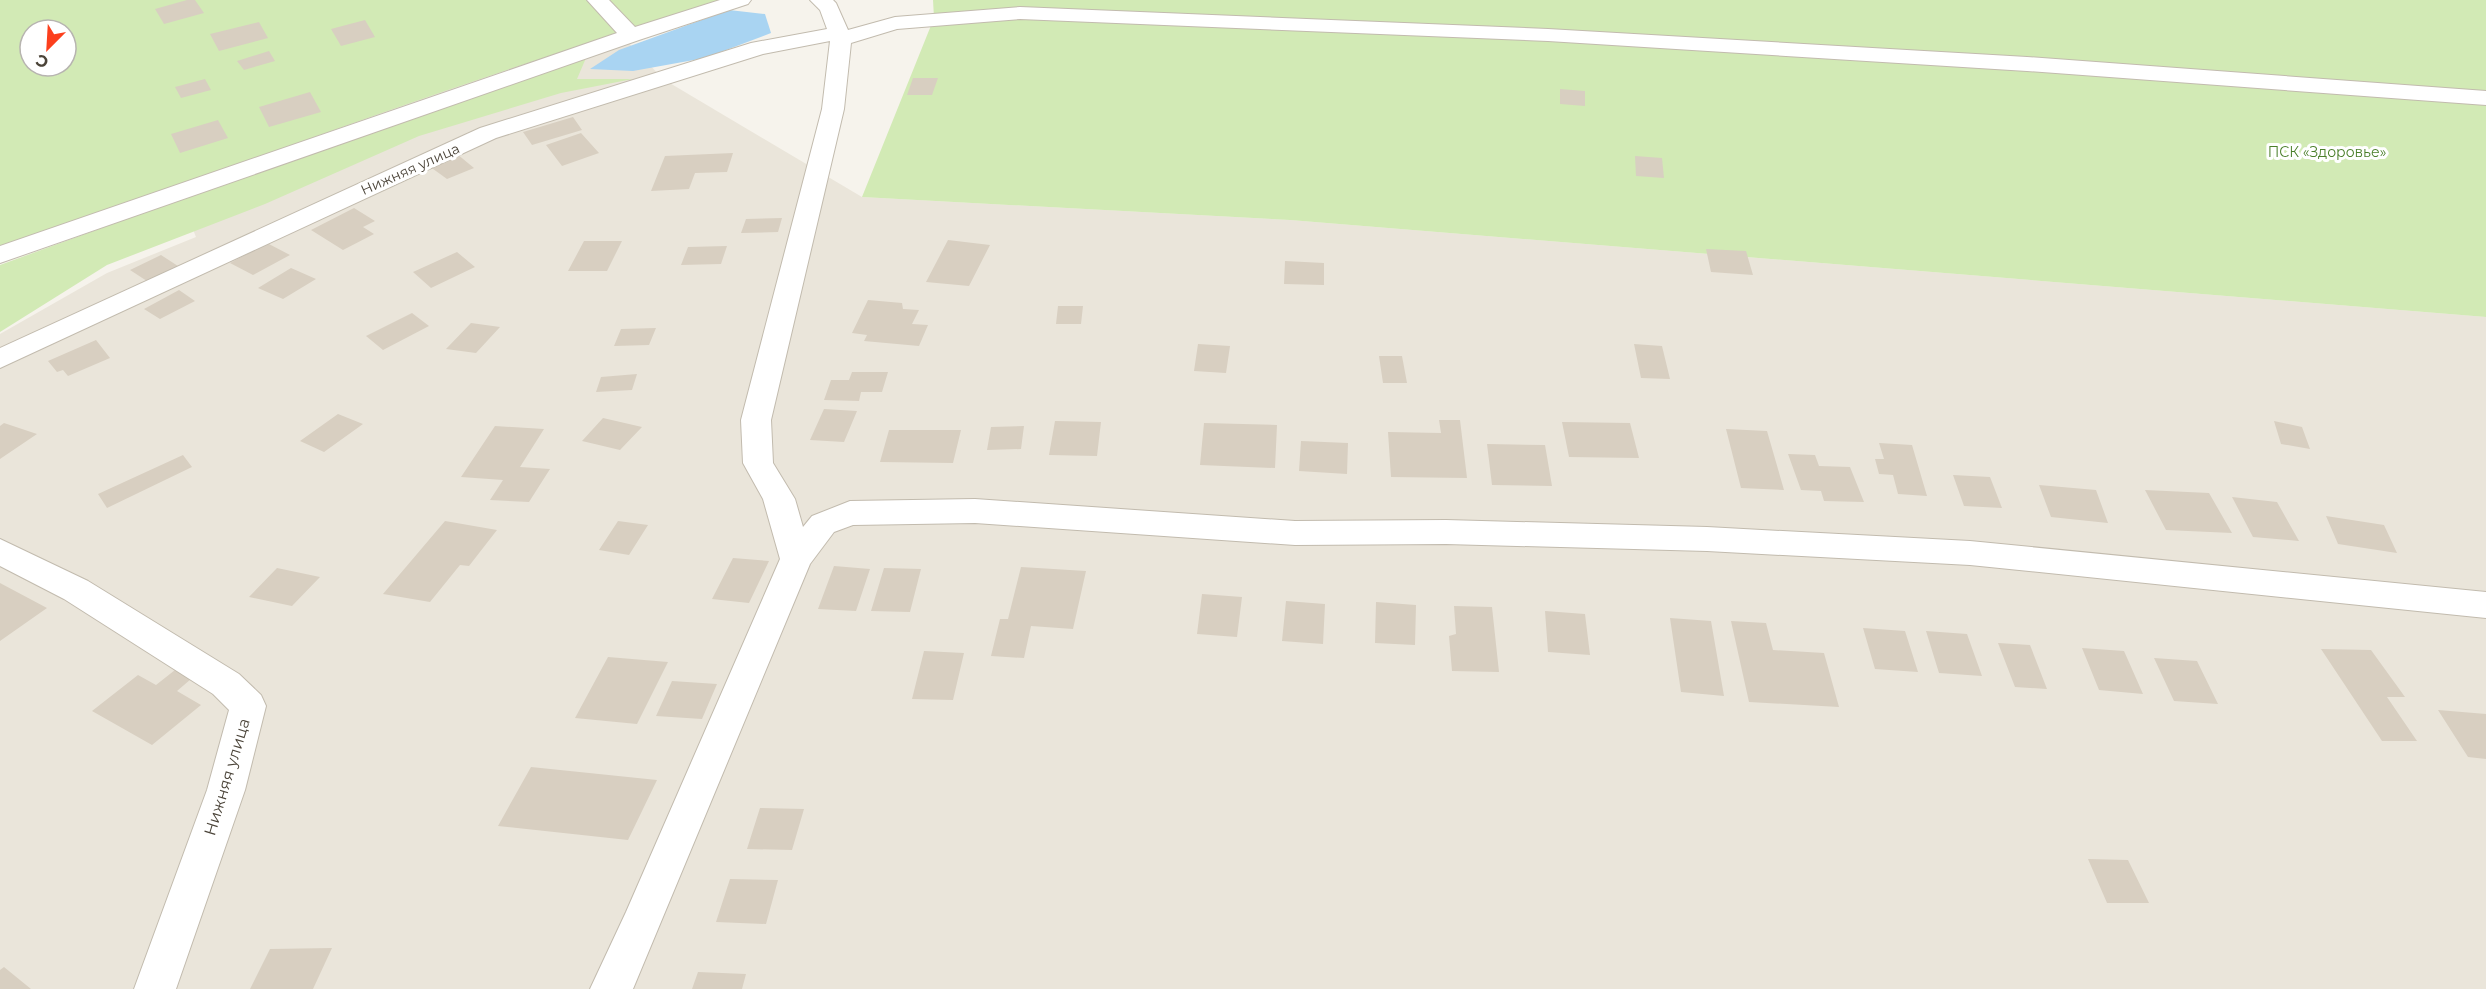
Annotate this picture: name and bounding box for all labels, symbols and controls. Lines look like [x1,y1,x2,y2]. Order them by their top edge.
north arrow [18,18,78,78]
text: С [33,50,51,72]
street label: Нижняя улица [358,139,462,199]
park label: ПСК «Здоровье» [2268,143,2386,161]
street label: Нижняя улица [200,716,254,838]

